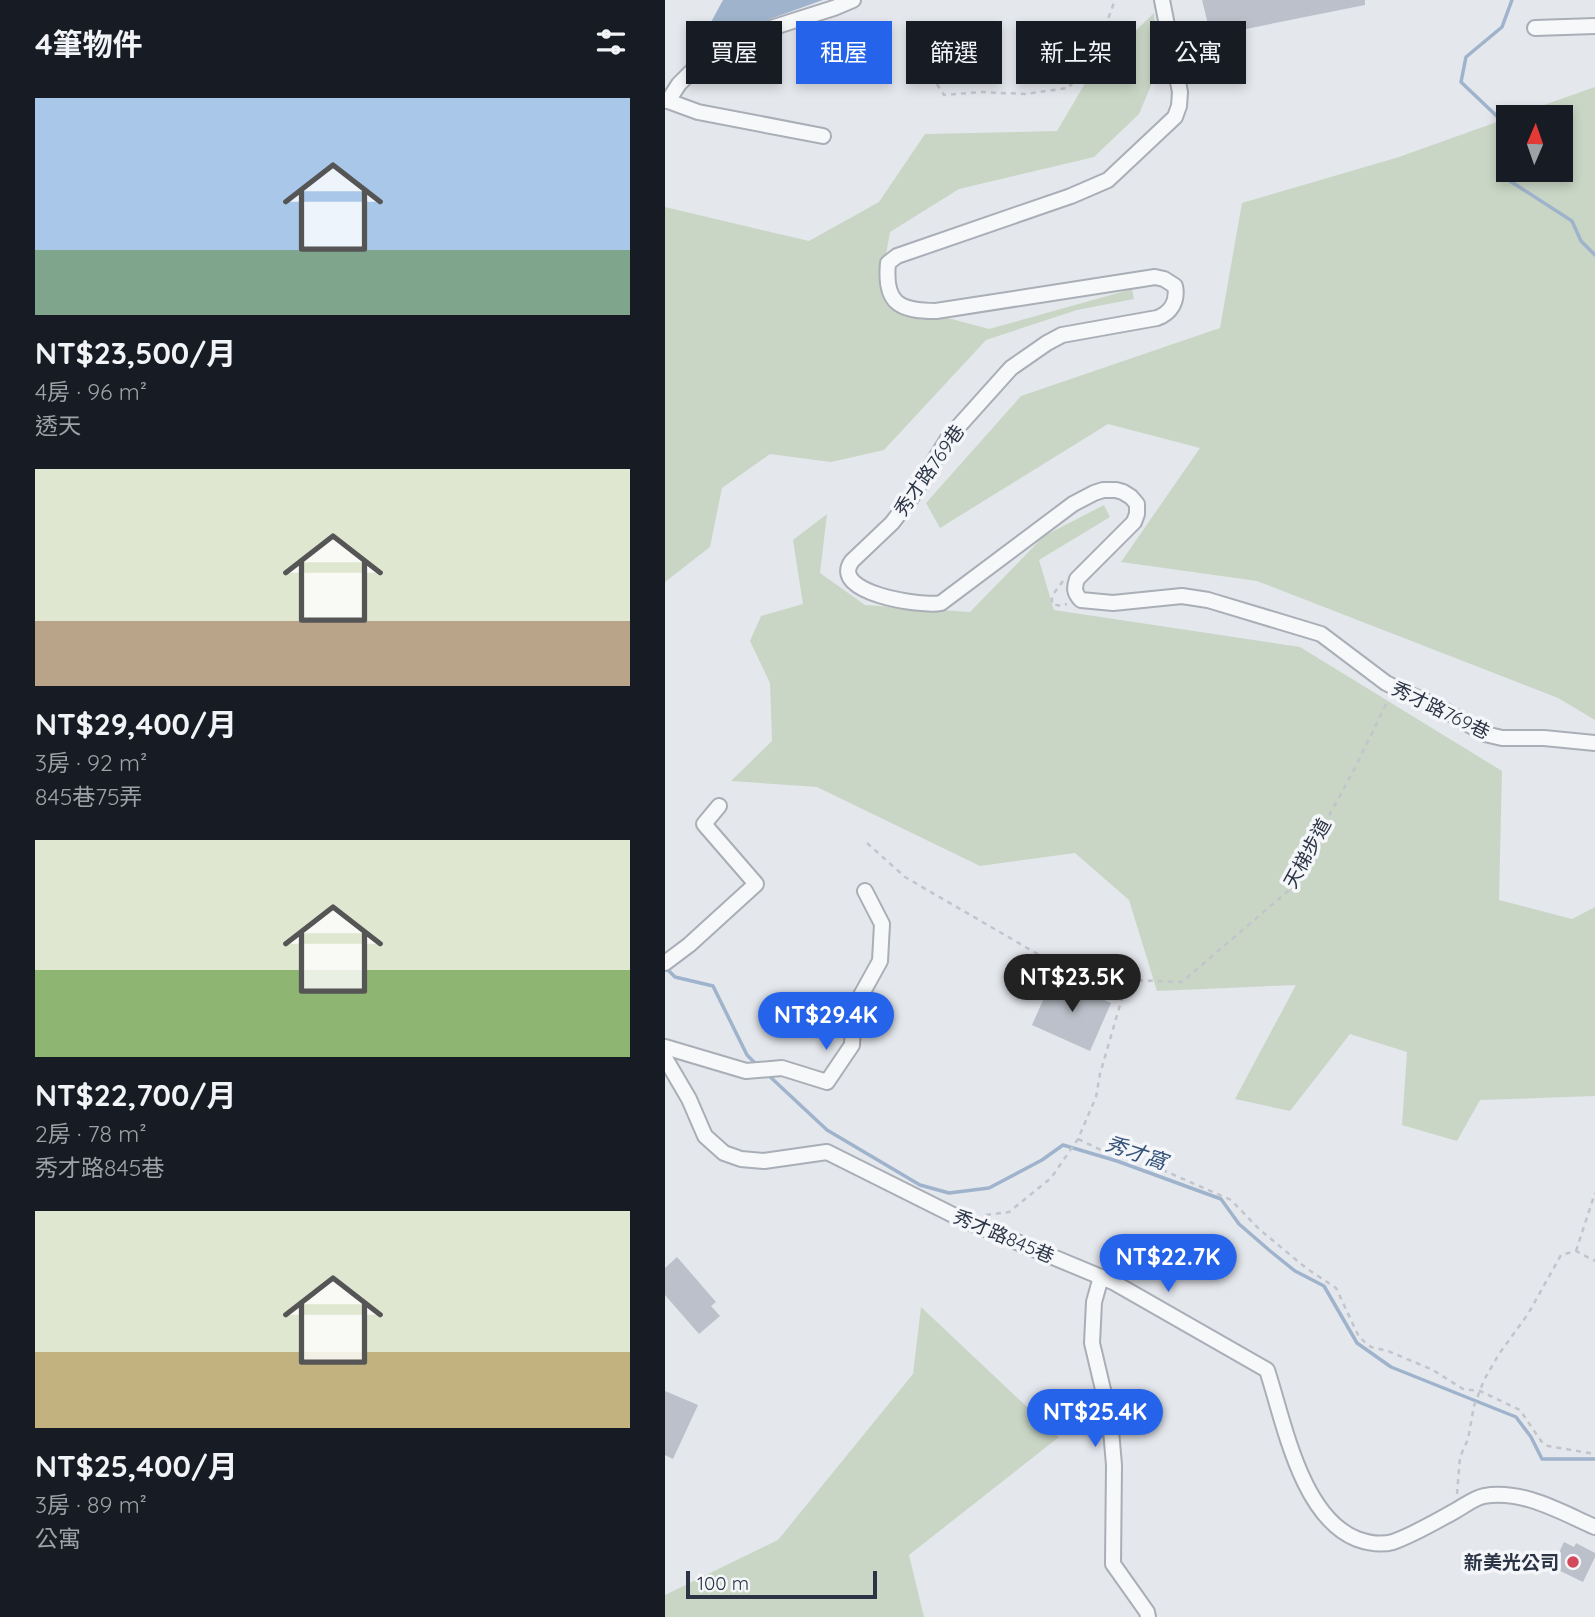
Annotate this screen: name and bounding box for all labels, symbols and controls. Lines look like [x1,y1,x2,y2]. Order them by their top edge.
chip: 買屋 [686,21,782,84]
chip: 租屋 [796,21,892,84]
chip: 篩選 [906,21,1002,84]
chip: 新上架 [1016,21,1136,84]
chip: 公寓 [1150,21,1246,84]
icon: filters [592,23,630,61]
text: 4筆物件 [35,25,143,63]
north arrow [1496,105,1573,182]
map controls [1496,105,1573,182]
icon: home [270,144,396,270]
text: NT$23,500/月 [35,334,236,372]
text: 4房 · 96 m² [35,377,147,406]
text: 透天 [35,411,81,440]
street label: 秀才路769巷 [889,420,969,520]
icon: home [270,515,396,641]
street label: 秀才路769巷 [1388,676,1494,744]
text: NT$29,400/月 [35,705,237,743]
text: 3房 · 92 m² [35,748,147,777]
text: 845巷75弄 [35,782,143,811]
street label: 天梯步道 [1278,814,1336,892]
icon: home [270,886,396,1012]
pin: NT$23.5K [1000,954,1144,1014]
text: NT$23.5K [1020,962,1124,991]
pin: NT$29.4K [754,992,898,1052]
text: NT$29.4K [774,1000,878,1029]
text: NT$22,700/月 [35,1076,236,1114]
text: 2房 · 78 m² [35,1119,147,1148]
water label: 秀才窩 [1102,1130,1173,1176]
text: 秀才路845巷 [35,1153,164,1182]
street label: 秀才路845巷 [950,1204,1058,1268]
pin: NT$22.7K [1096,1234,1240,1294]
text: NT$22.7K [1116,1242,1220,1271]
icon: home [270,1257,396,1383]
pin: NT$25.4K [1023,1390,1167,1449]
text: NT$25.4K [1043,1397,1147,1426]
text: NT$25,400/月 [35,1447,238,1485]
text: 3房 · 89 m² [35,1490,147,1519]
text: 公寓 [35,1524,81,1553]
place label: 新美光公司 [1464,1550,1559,1574]
marker: 新美光公司 [1565,1554,1581,1570]
scale bar [686,1568,877,1600]
text: 100 m [697,1571,749,1595]

